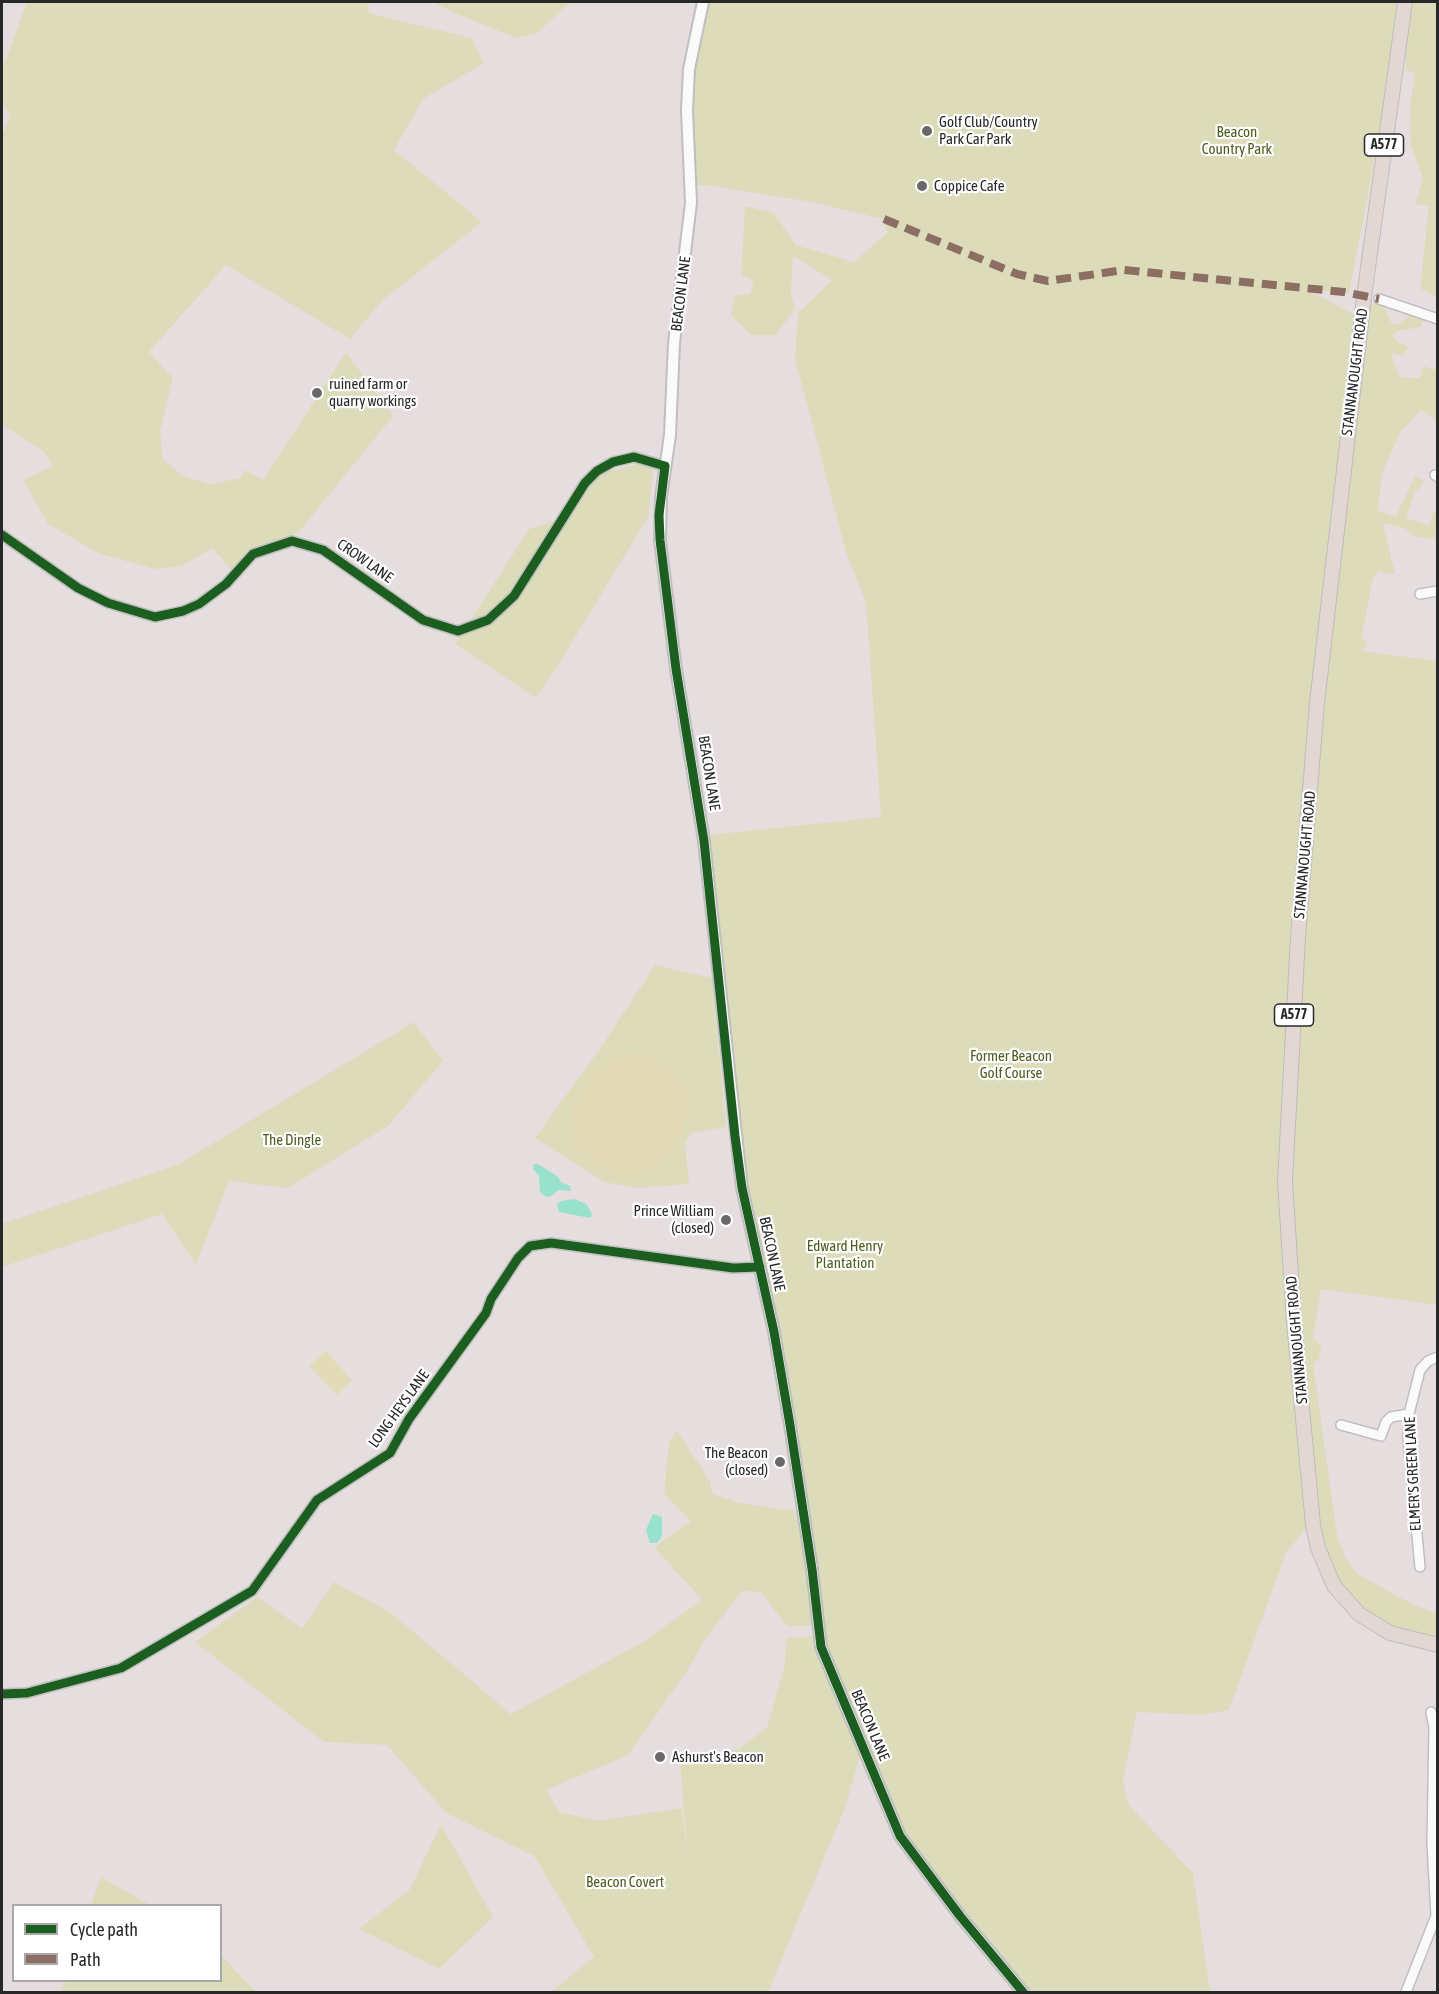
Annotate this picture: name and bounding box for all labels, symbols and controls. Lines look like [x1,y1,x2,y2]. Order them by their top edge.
place label: Golf Club/Country Park Car Park [939,113,1038,148]
park label: Beacon Country Park [1202,123,1272,158]
marker: Golf Club/Country Park Car Park [920,124,934,138]
road number: A577 [1364,134,1404,156]
place label: Coppice Cafe [934,177,1005,195]
marker: Coppice Cafe [915,179,929,193]
street label: BEACON LANE [667,256,695,332]
street label: STANNANOUGHT ROAD [1338,307,1372,437]
place label: ruined farm or quarry workings [329,375,416,410]
marker: ruined farm or quarry workings [310,386,324,400]
street label: CROW LANE [334,535,396,587]
street label: BEACON LANE [694,734,724,812]
street label: STANNANOUGHT ROAD [1290,790,1320,920]
road number: A577 [1274,1004,1314,1026]
park label: Former Beacon Golf Course [970,1047,1052,1082]
park label: The Dingle [263,1131,321,1149]
place label: Prince William (closed) [634,1202,714,1237]
marker: Prince William (closed) [719,1213,733,1227]
street label: BEACON LANE [755,1215,789,1293]
park label: Edward Henry Plantation [807,1237,883,1272]
street label: STANNANOUGHT ROAD [1282,1275,1312,1405]
street label: LONG HEYS LANE [365,1367,433,1451]
street label: ELMER'S GREEN LANE [1401,1416,1425,1532]
place label: The Beacon (closed) [705,1444,768,1479]
marker: The Beacon (closed) [773,1455,787,1469]
street label: BEACON LANE [847,1687,893,1763]
place label: Ashurst's Beacon [672,1748,764,1766]
marker: Ashurst's Beacon [653,1750,667,1764]
park label: Beacon Covert [586,1873,664,1891]
legend [12,1904,222,1982]
text: Cycle path [70,1919,138,1940]
text: Path [70,1949,101,1970]

